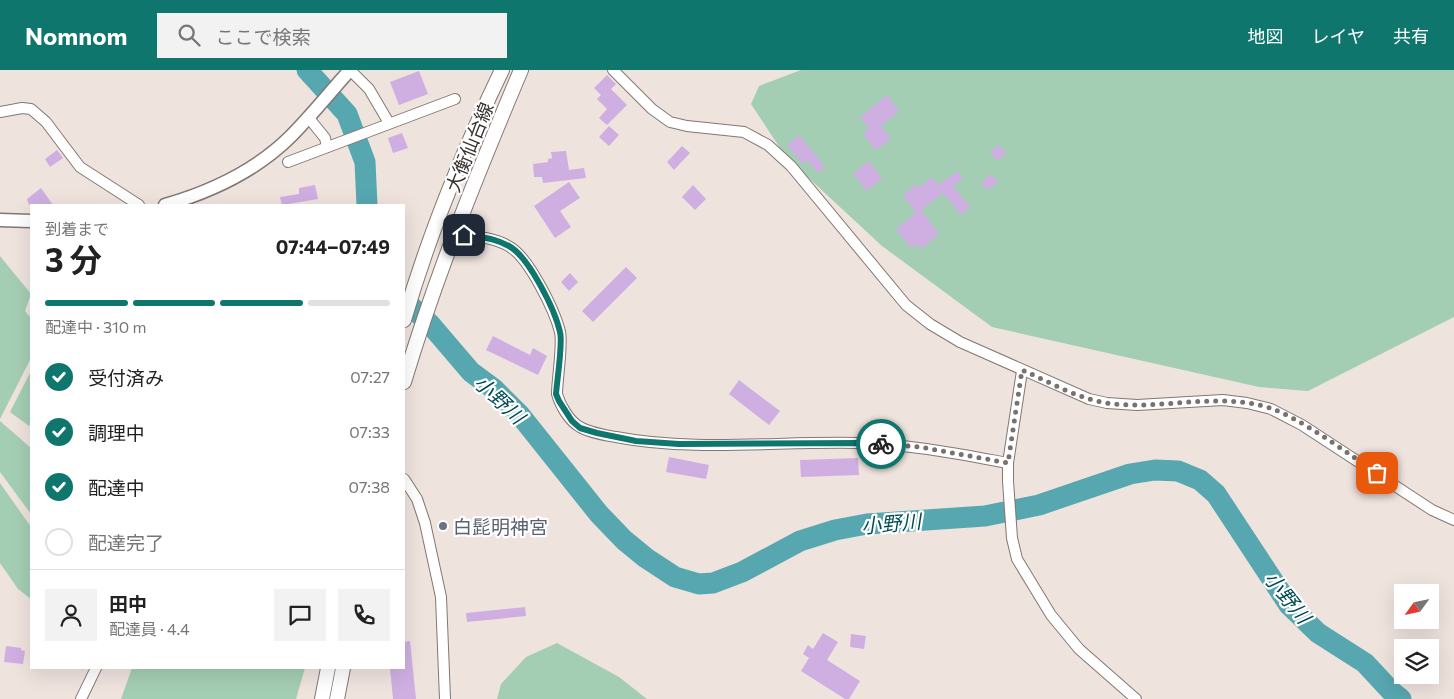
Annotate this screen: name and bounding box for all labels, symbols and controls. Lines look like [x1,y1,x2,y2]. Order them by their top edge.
search box [157,13,507,58]
text: Nomnom [25,21,127,50]
icon: search [175,21,203,49]
text: ここで検索 [215,25,310,48]
text: 地図 [1248,25,1284,47]
text: レイヤ [1312,25,1365,47]
text: 共有 [1393,25,1429,47]
street label: 大衡仙台線 [441,99,497,195]
pin [443,214,485,256]
text: 到着まで [45,219,109,238]
icon: home [450,221,478,249]
text: 07:44–07:49 [276,235,390,258]
text: 3 分 [45,239,102,279]
text: 配達中 · 310 m [45,317,146,336]
icon: check [45,363,73,391]
text: 受付済み [88,366,164,389]
text: 07:27 [350,367,390,386]
water label: 小野川 [470,370,532,430]
icon: check [45,418,73,446]
courier [856,419,906,469]
text: 調理中 [88,421,145,444]
text: 07:33 [349,422,390,441]
icon: bike [867,430,895,458]
pin [1356,452,1398,494]
icon: bag [1363,459,1391,487]
icon: check [45,473,73,501]
text: 配達中 [88,476,145,499]
text: 07:38 [349,477,390,496]
water label: 小野川 [860,508,924,538]
place label: 白髭明神宮 [453,515,548,538]
marker: 白髭明神宮 [437,520,449,532]
text: 配達完了 [88,531,164,554]
water label: 小野川 [1260,566,1317,629]
north arrow [1394,584,1439,629]
map controls [1394,584,1439,684]
button: person [45,589,97,641]
button: chat [274,589,326,641]
button: phone [338,589,390,641]
text: 田中 [109,592,147,615]
text: 配達員 · 4.4 [109,619,190,638]
button: layers [1394,639,1439,684]

